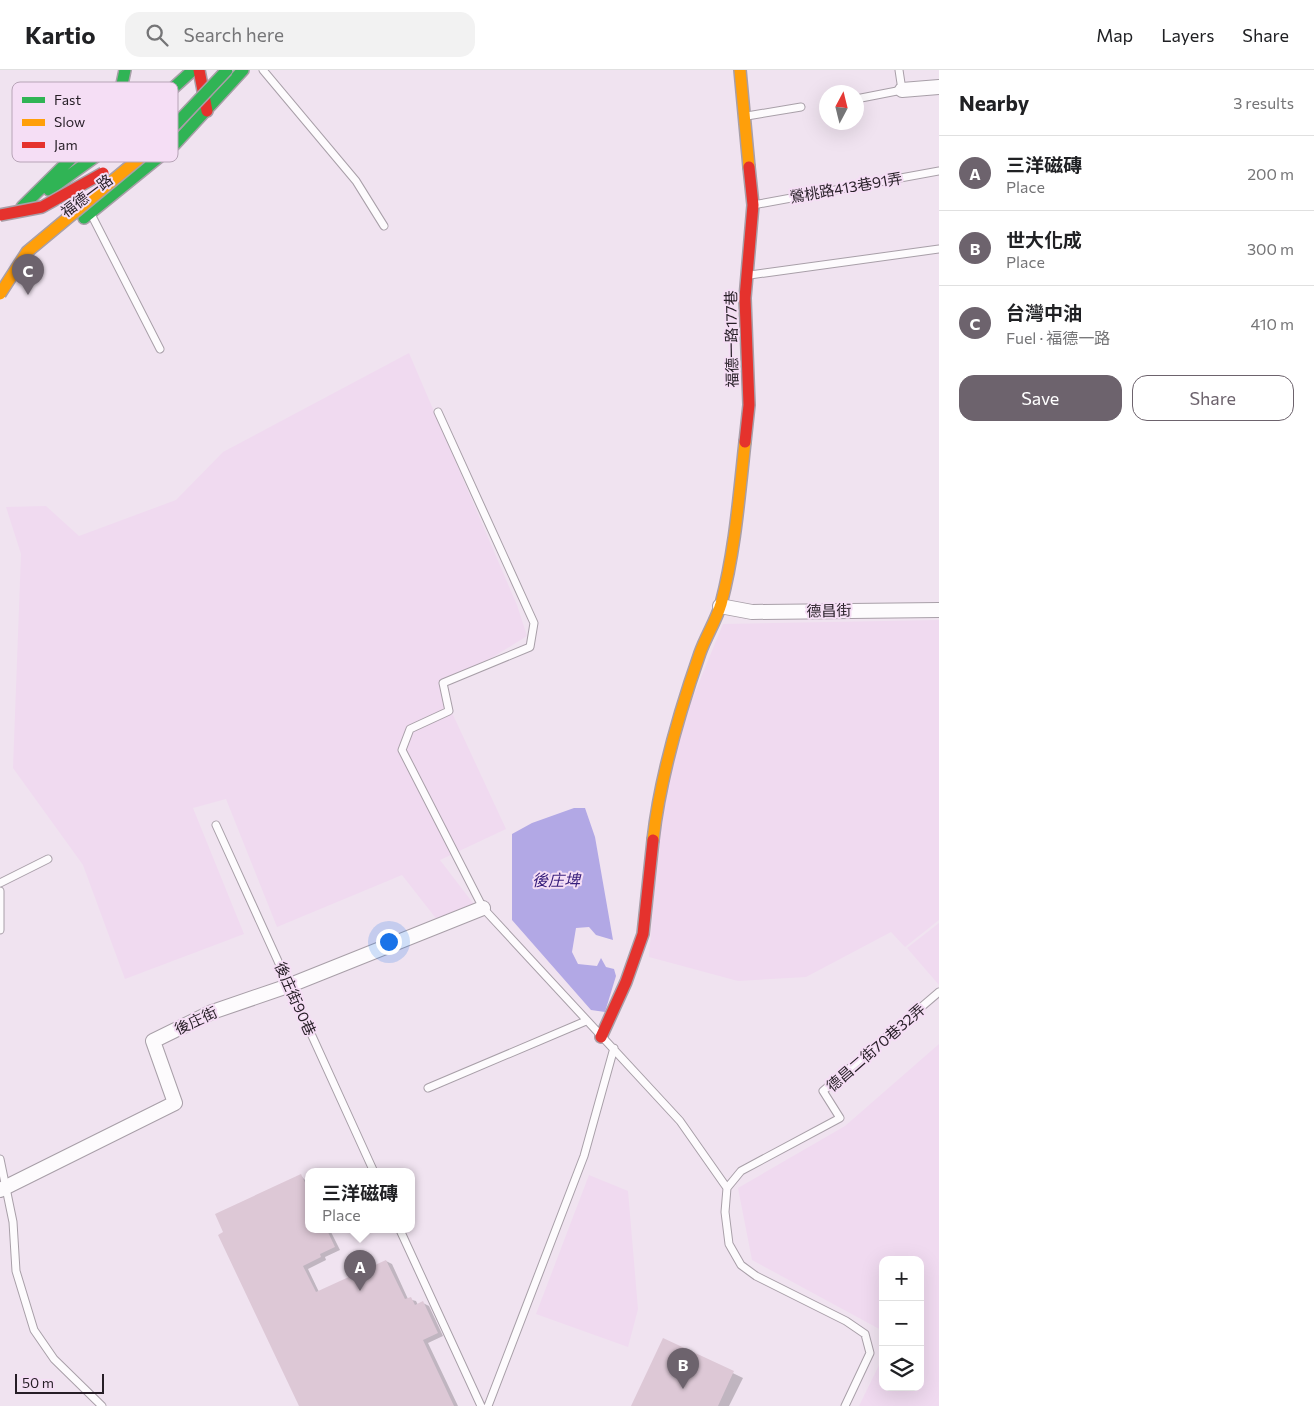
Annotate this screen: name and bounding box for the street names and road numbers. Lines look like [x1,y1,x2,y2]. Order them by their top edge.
street label: 鶯桃路413巷91弄 [788,168,904,206]
street label: 福德一路 [57,170,116,220]
street label: 福德一路177巷 [721,290,741,388]
street label: 德昌街 [806,601,852,619]
street label: 後庄街90巷 [272,959,320,1038]
street label: 德昌二街70巷32弄 [822,1000,928,1095]
street label: 後庄街 [171,1002,220,1038]

